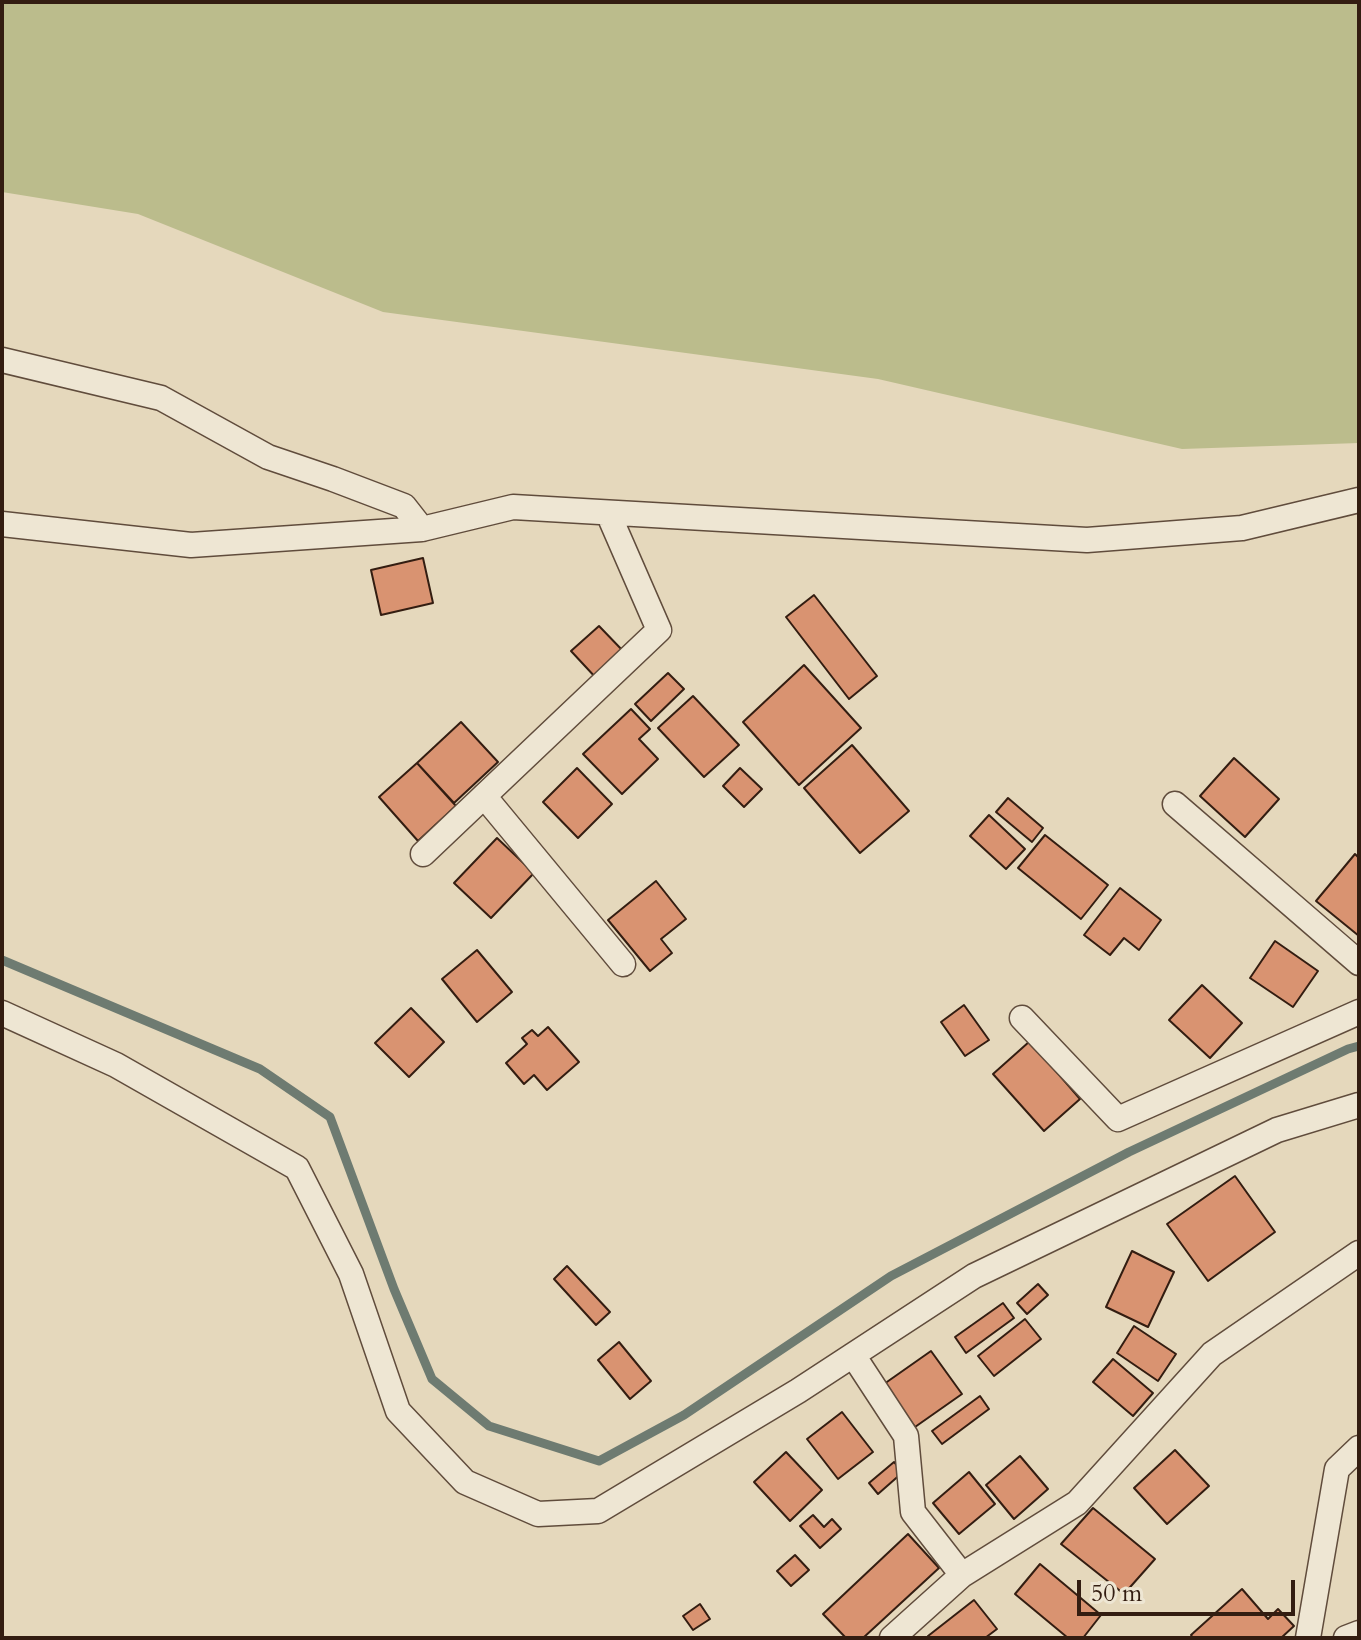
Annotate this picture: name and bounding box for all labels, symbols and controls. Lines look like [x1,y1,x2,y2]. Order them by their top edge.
scale bar [1081,1564,1299,1614]
text: 50 m [1091,1577,1142,1610]

